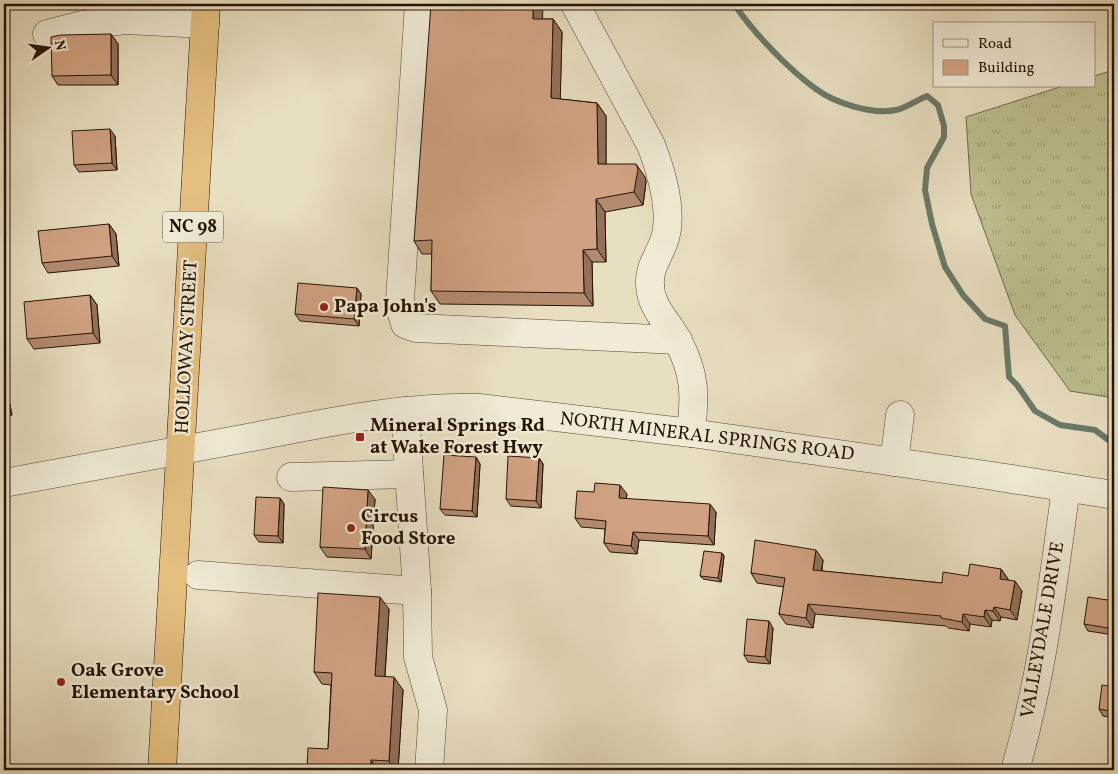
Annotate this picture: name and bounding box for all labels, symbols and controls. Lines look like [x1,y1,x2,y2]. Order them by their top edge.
north arrow [22,22,72,72]
legend [933,22,1096,88]
text: Road [978,34,1012,55]
text: N [49,38,70,53]
text: Building [978,58,1035,79]
road number: NC 98 [163,212,223,242]
street label: HOLLOWAY STREET [169,259,205,435]
place label: Papa John's [334,294,437,320]
marker: Papa John's [318,301,330,313]
street label: NORTH MINERAL SPRINGS ROAD [558,406,856,468]
place label: Mineral Springs Rd at Wake Forest Hwy [370,413,545,461]
marker: Mineral Springs Rd at Wake Forest Hwy [354,431,366,443]
place label: Circus Food Store [361,504,456,552]
marker: Circus Food Store [345,522,357,534]
street label: VALLEYDALE DRIVE [1015,540,1071,720]
place label: Oak Grove Elementary School [71,658,239,706]
marker: Oak Grove Elementary School [55,676,67,688]

